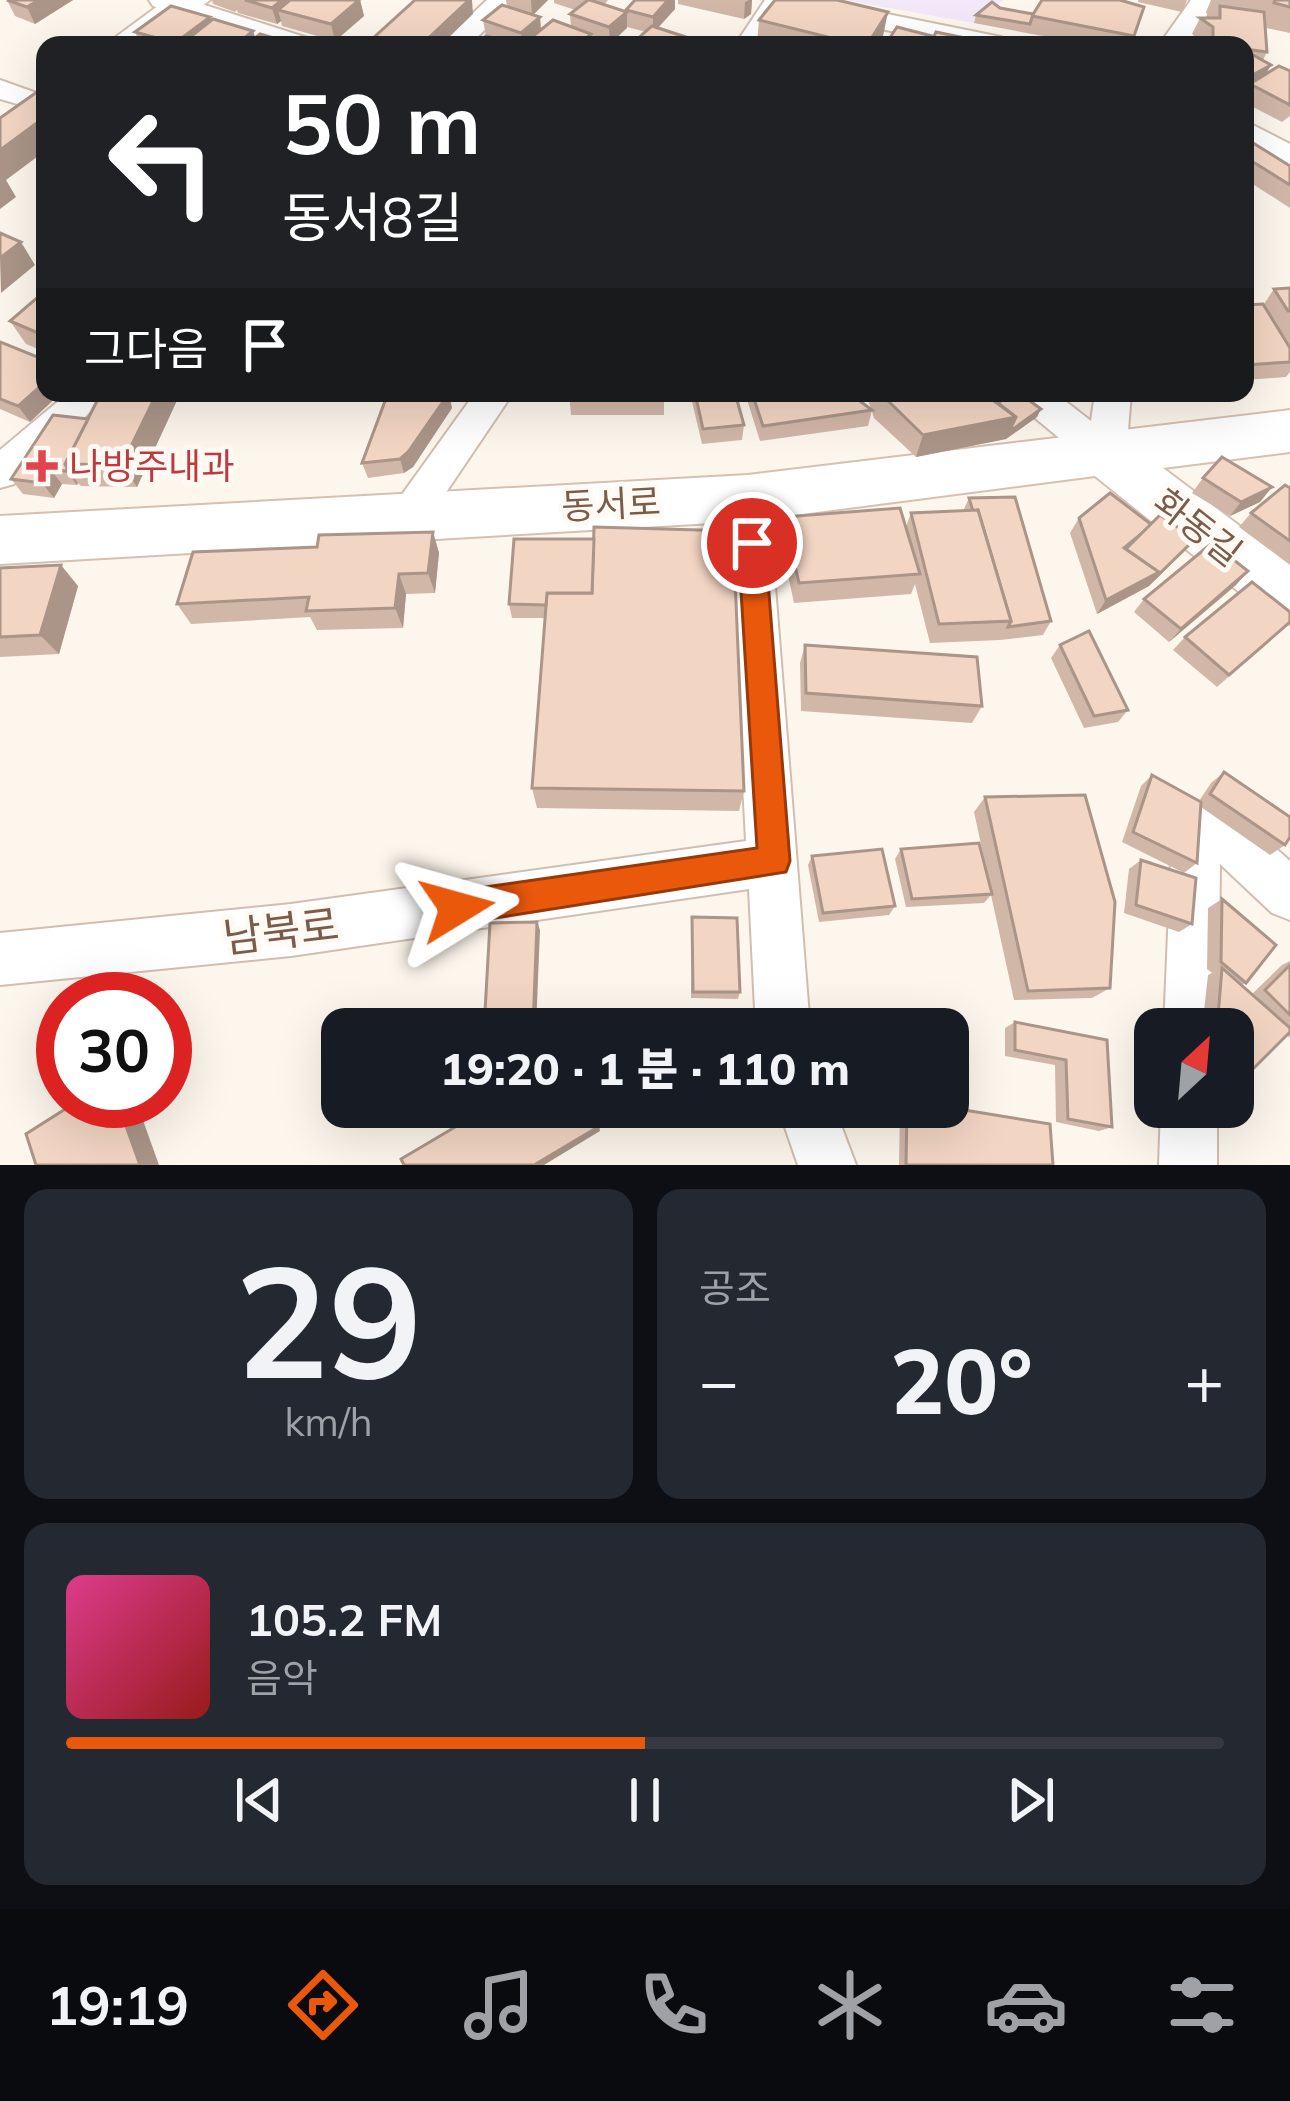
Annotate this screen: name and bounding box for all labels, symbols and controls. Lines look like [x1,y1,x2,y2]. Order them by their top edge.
text: 50 m [282,70,481,175]
icon: left [84,84,240,240]
text: 동서8길 [282,183,463,251]
icon: arrive [232,312,298,378]
text: 그다음 [84,320,208,376]
place label: 나방주내과 [69,443,235,488]
marker: 나방주내과 [26,450,58,482]
street label: 동서로 [560,478,662,529]
street label: 화동길 [1145,478,1251,575]
pin [701,492,803,594]
icon: arrive [719,510,785,576]
position arrow [394,845,520,971]
street label: 남북로 [220,897,342,964]
speed limit sign: 30 [36,972,192,1128]
north arrow [1134,1008,1254,1128]
map controls [1134,1008,1254,1128]
text: 19:20 · 1 분 · 110 m [440,1040,850,1096]
text: 29 [235,1221,422,1417]
text: 공조 [699,1263,771,1312]
text: 20° [890,1324,1033,1437]
text: − [699,1339,739,1422]
text: + [1184,1339,1224,1422]
text: km/h [284,1397,373,1446]
text: 105.2 FM [246,1591,442,1647]
text: 음악 [246,1653,318,1702]
icon: previous [226,1767,292,1833]
icon: pause [612,1767,678,1833]
icon: next [998,1767,1064,1833]
icon: directions [281,1963,365,2047]
icon: music [457,1963,541,2047]
icon: phone [632,1963,716,2047]
icon: climate [808,1963,892,2047]
icon: car [984,1963,1068,2047]
icon: filters [1160,1963,1244,2047]
text: 19:19 [46,1971,189,2039]

